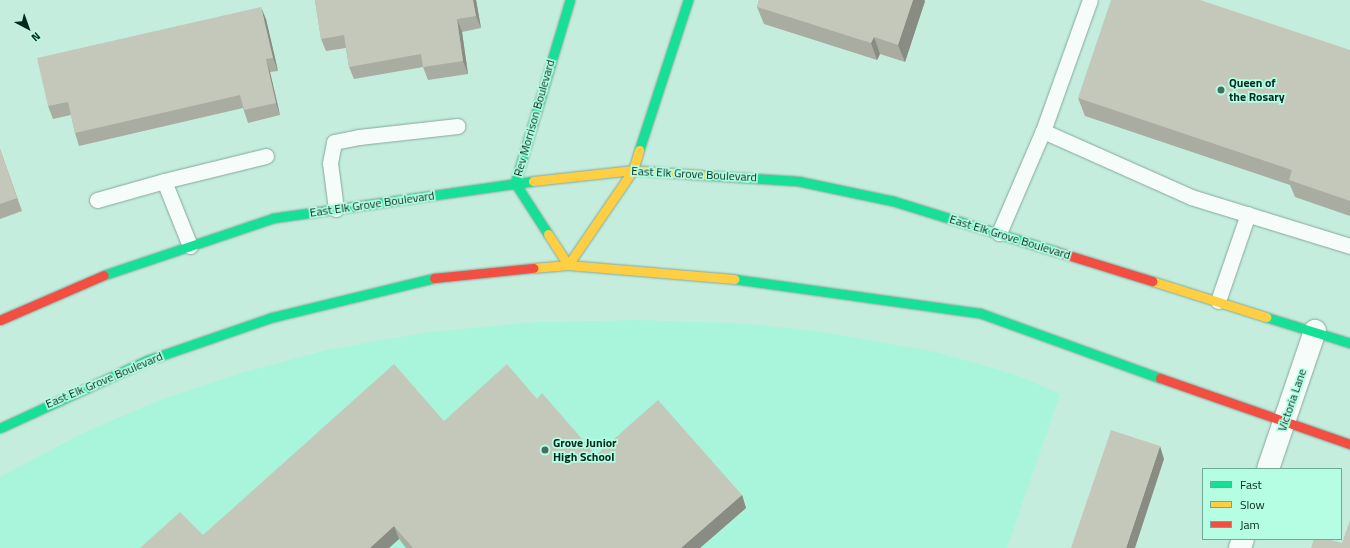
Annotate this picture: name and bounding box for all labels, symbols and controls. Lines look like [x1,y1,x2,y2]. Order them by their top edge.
north arrow [8,8,48,48]
text: N [28,29,44,46]
street label: Rev Morrison Boulevard [510,58,558,178]
place label: Queen of the Rosary [1229,76,1285,104]
marker: Queen of the Rosary [1216,85,1226,95]
street label: East Elk Grove Boulevard [631,164,757,184]
street label: East Elk Grove Boulevard [309,188,435,220]
street label: East Elk Grove Boulevard [948,212,1072,262]
street label: East Elk Grove Boulevard [43,349,165,411]
street label: Victoria Lane [1275,367,1309,433]
place label: Grove Junior High School [553,436,617,464]
marker: Grove Junior High School [540,445,550,455]
legend [1202,468,1342,540]
text: Fast [1240,475,1262,494]
text: Slow [1240,495,1265,514]
text: Jam [1240,515,1260,534]

